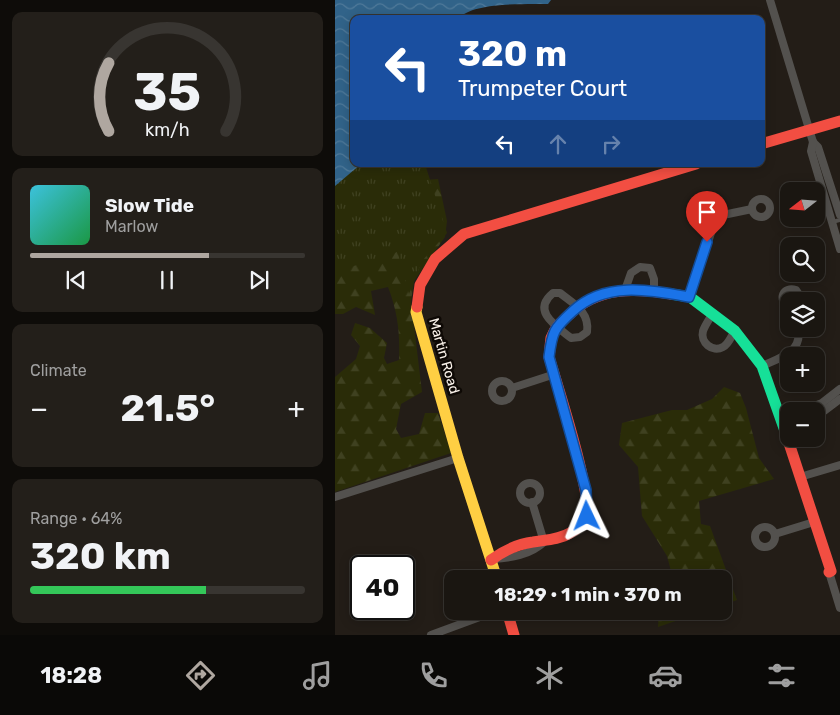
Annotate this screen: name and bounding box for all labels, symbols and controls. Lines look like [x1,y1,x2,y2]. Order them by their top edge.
text: 320 m [458,33,567,75]
icon: left [375,35,440,100]
text: 35 [134,61,201,123]
text: Trumpeter Court [458,75,627,102]
text: km/h [145,119,190,140]
icon: left [491,130,519,158]
icon: ahead [544,130,572,158]
icon: right [597,130,625,158]
north arrow [780,182,825,228]
map controls [780,182,825,447]
pin [686,191,728,242]
text: Slow Tide [105,194,194,217]
icon: arrive [693,198,721,226]
text: Marlow [105,217,158,236]
button: search [780,237,825,282]
icon: previous [62,266,90,294]
icon: pause [153,266,181,294]
icon: next [245,266,273,294]
button: layers [780,292,825,337]
street label: Martin Road [425,316,463,396]
button: + [780,347,825,392]
text: Climate [30,361,87,380]
text: 21.5° [121,385,215,431]
text: − [30,392,48,425]
text: + [288,392,305,425]
button: − [780,402,825,447]
position arrow [560,489,612,541]
text: Range · 64% [30,509,122,528]
text: 320 km [30,533,171,579]
speed limit sign: 40 [350,555,415,620]
text: 18:29 · 1 min · 370 m [494,583,682,606]
icon: directions [183,658,218,693]
icon: music [300,658,335,693]
icon: phone [416,658,451,693]
icon: climate [532,658,567,693]
icon: car [648,658,683,693]
icon: filters [764,658,799,693]
text: 18:28 [41,662,102,689]

